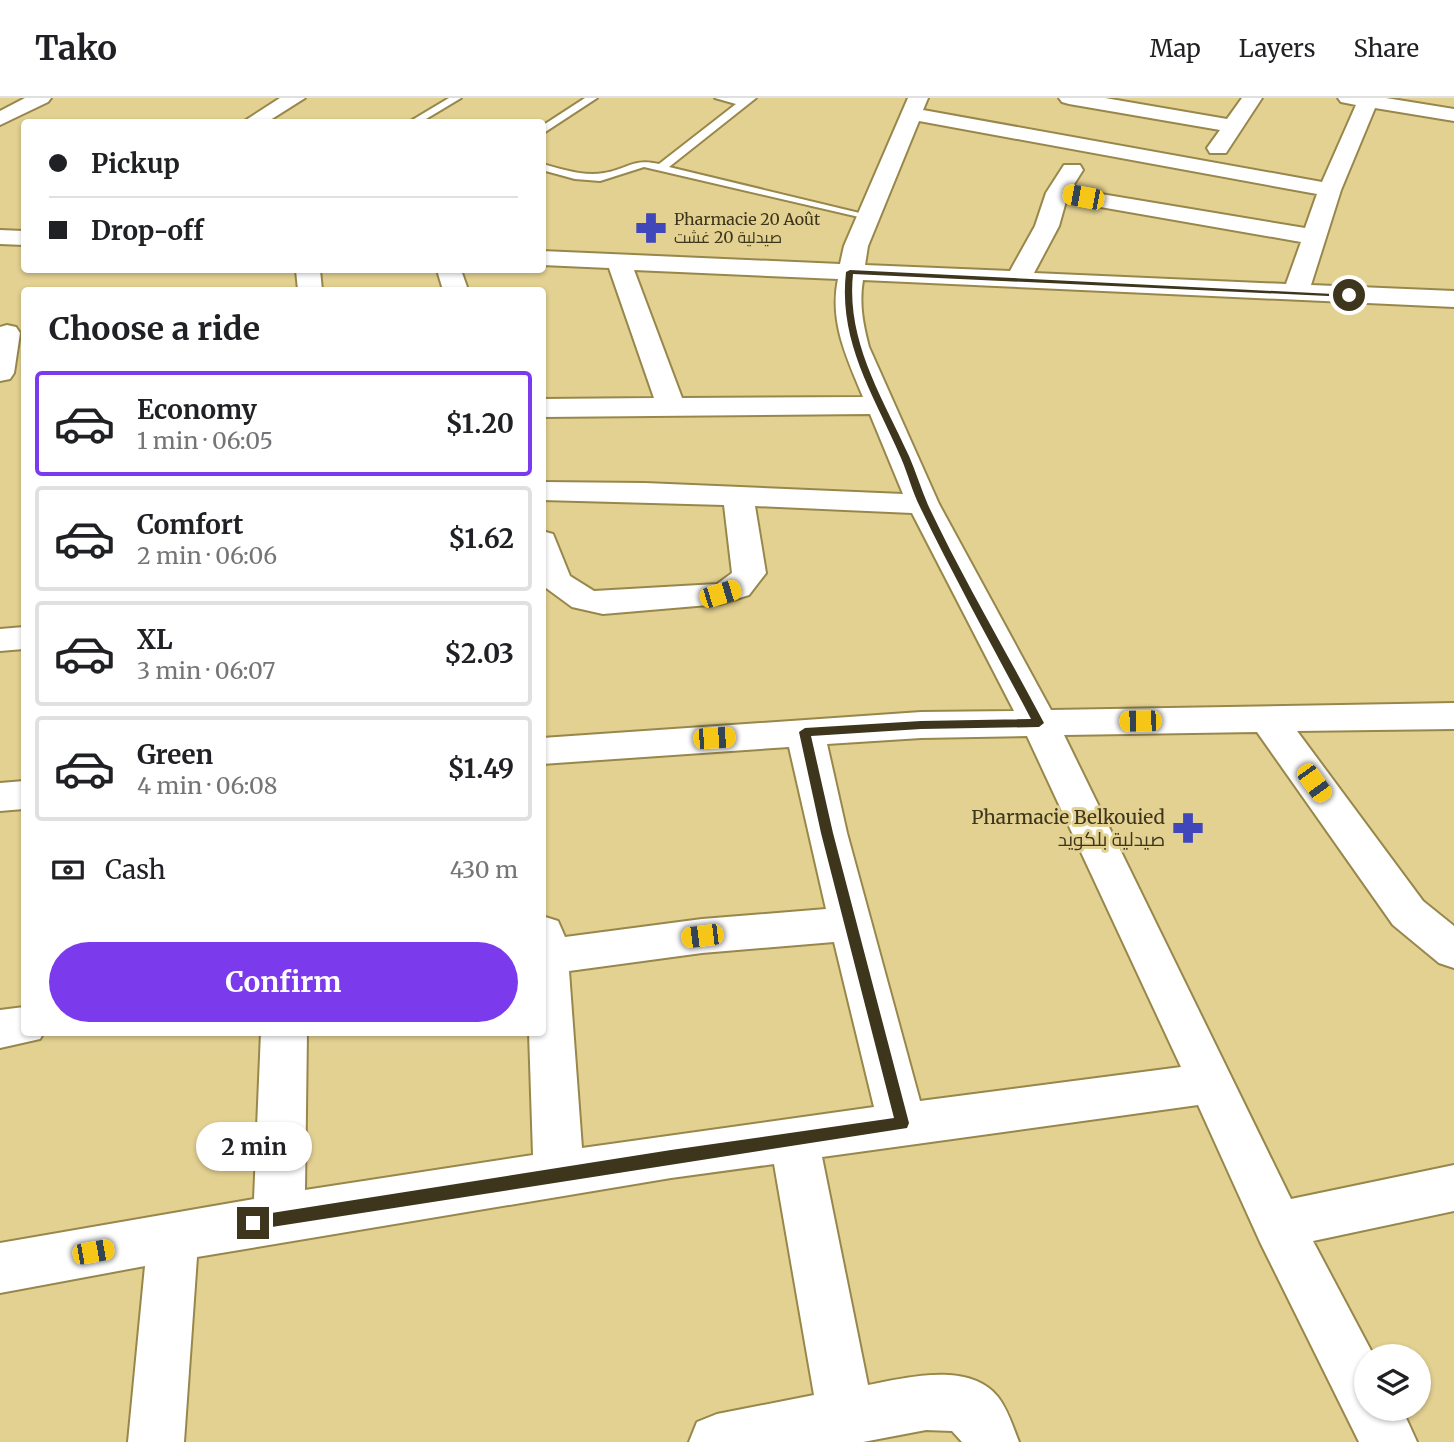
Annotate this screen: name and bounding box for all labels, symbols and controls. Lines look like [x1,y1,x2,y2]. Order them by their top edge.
text: Tako [35,28,117,69]
text: Map [1150,33,1201,64]
text: Layers [1239,33,1315,64]
text: Share [1353,33,1419,64]
text: Pickup [91,147,180,180]
car [1061,183,1106,211]
place label: Pharmacie 20 Août صيدلية 20 غشت [674,209,821,247]
pharmacy icon: Pharmacie 20 Août صيدلية 20 غشت [634,211,668,245]
text: Drop-off [91,214,204,247]
route start [1333,279,1365,311]
text: Choose a ride [49,309,260,349]
icon: car [53,392,116,455]
text: Economy [137,393,257,426]
text: $1.20 [445,407,514,440]
text: 1 min · 06:05 [137,426,273,455]
icon: car [53,507,116,570]
text: Comfort [137,508,243,541]
text: $1.62 [448,522,514,555]
text: 2 min · 06:06 [137,541,277,570]
car [697,578,744,610]
icon: car [53,622,116,685]
text: XL [137,623,173,656]
text: $2.03 [444,637,514,670]
text: 3 min · 06:07 [137,656,275,685]
car [1119,710,1162,732]
car [693,726,736,750]
icon: car [53,737,116,800]
text: Green [137,738,213,771]
text: $1.49 [447,752,514,785]
car [1294,760,1335,806]
text: 4 min · 06:08 [137,771,277,800]
place label: Pharmacie Belkouied صيدلية بلكويد [971,805,1165,851]
pharmacy icon: Pharmacie Belkouied صيدلية بلكويد [1171,811,1205,845]
icon: cash [49,851,87,889]
text: Cash [105,853,166,886]
text: 430 m [450,855,518,884]
car [680,923,725,949]
button: Confirm [49,942,518,1022]
callout: 2 min [195,1122,311,1170]
text: 2 min [221,1132,287,1161]
route end [237,1207,269,1239]
car [71,1238,116,1266]
map controls [1354,1344,1431,1421]
button: layers [1354,1344,1431,1421]

